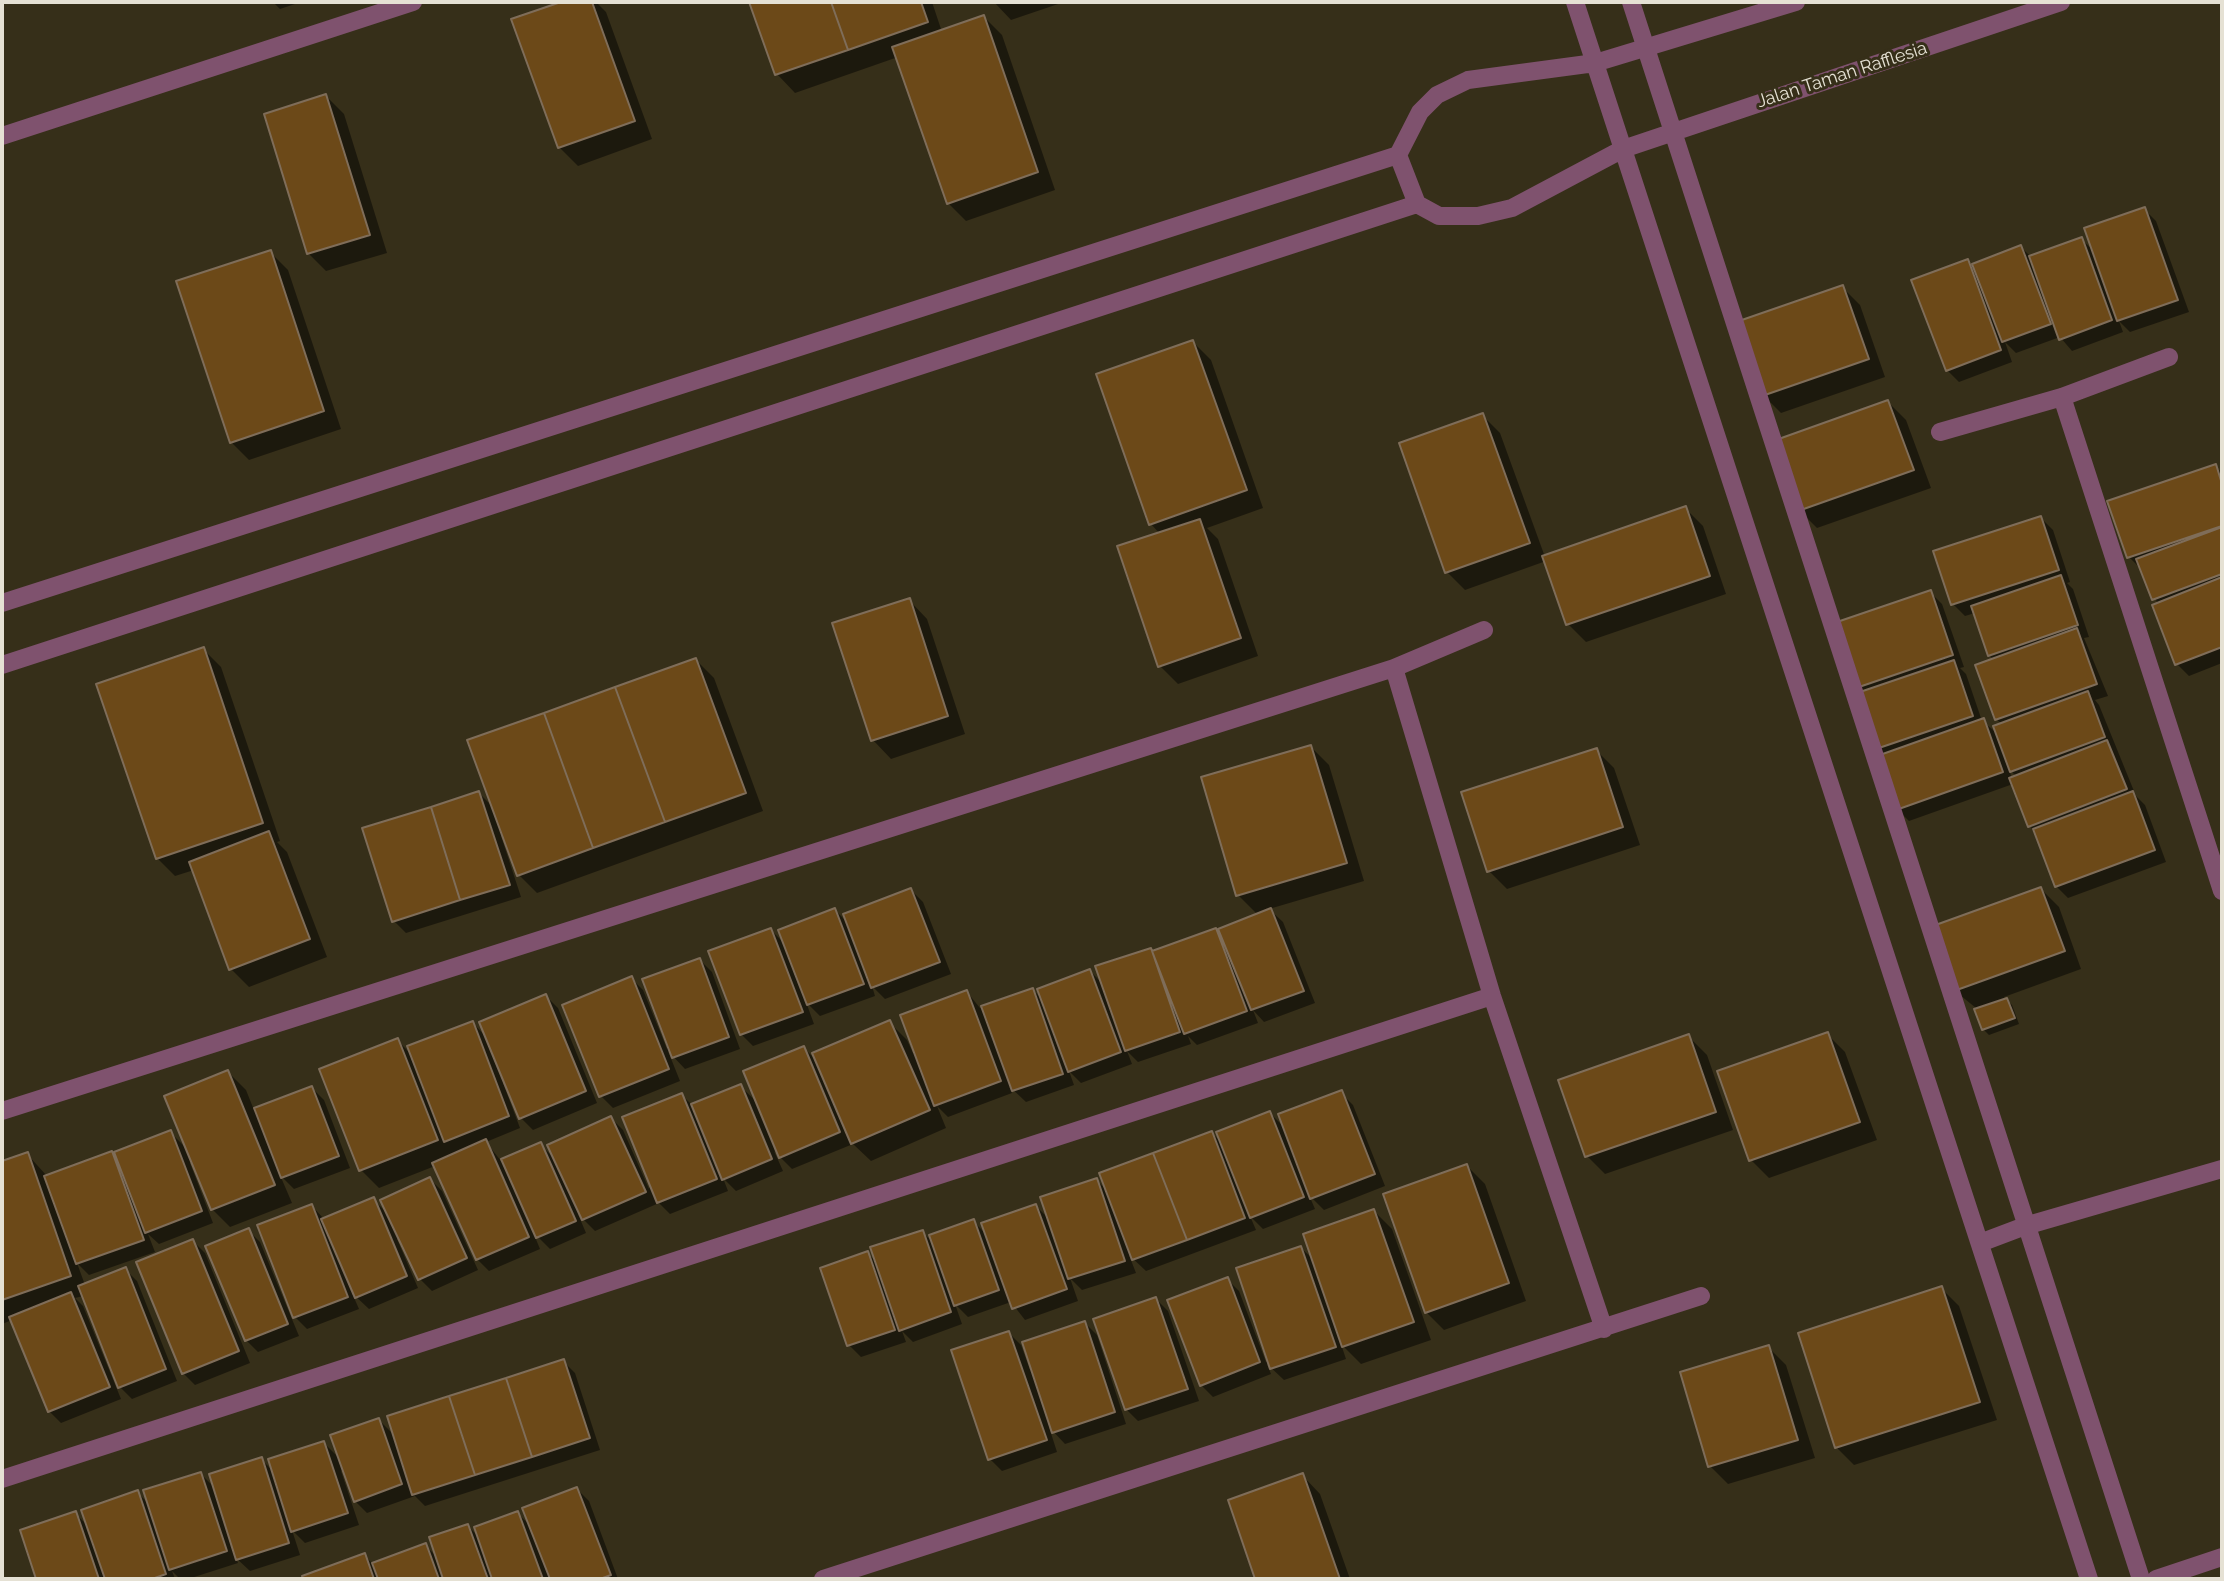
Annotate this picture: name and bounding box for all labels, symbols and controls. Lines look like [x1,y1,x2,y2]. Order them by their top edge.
street label: Jalan Taman Rafflesia [1754,37,1930,113]

